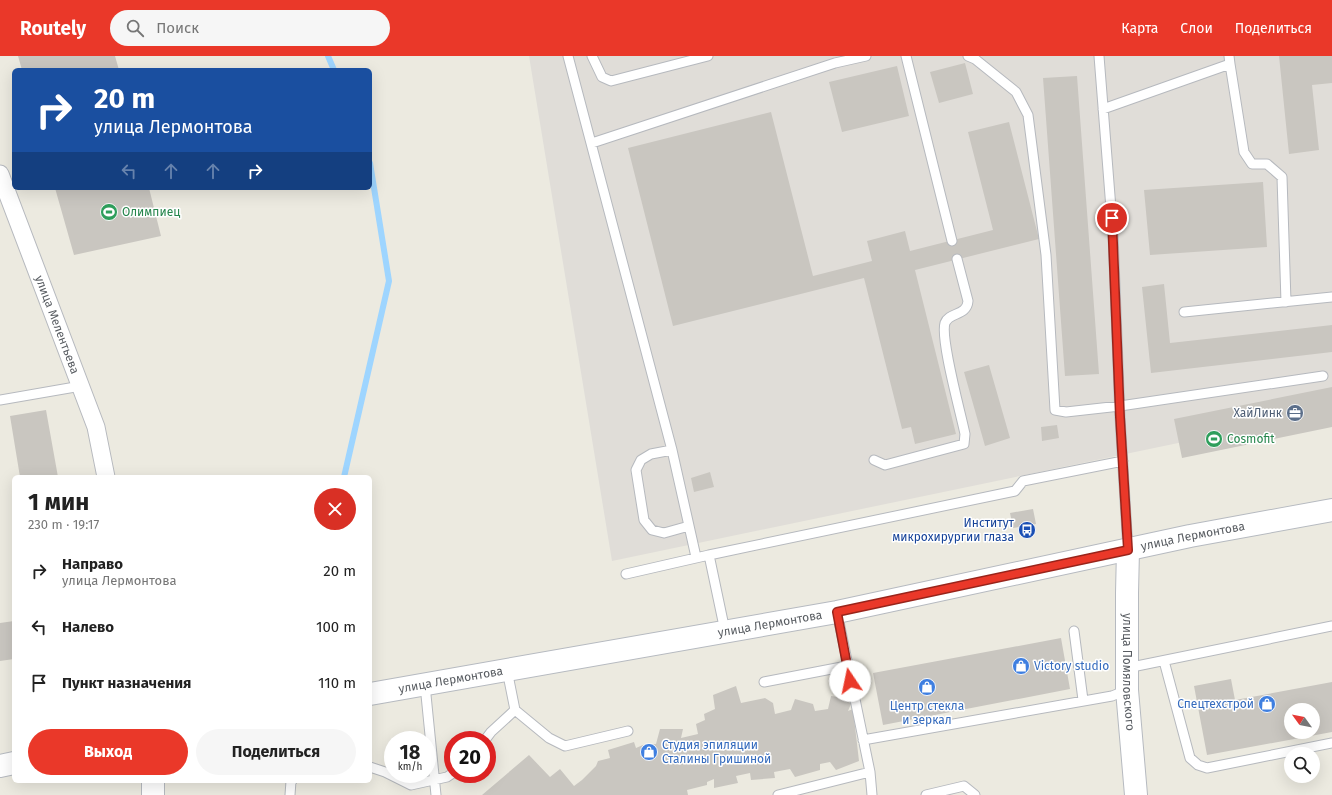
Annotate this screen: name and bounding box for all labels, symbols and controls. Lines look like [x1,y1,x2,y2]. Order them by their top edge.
search box [110,10,390,46]
text: Routely [20,17,86,40]
icon: search [124,17,146,39]
text: Поиск [156,19,199,37]
text: Карта [1121,20,1158,37]
text: Слои [1180,20,1213,37]
text: Поделиться [1235,20,1312,37]
text: 20 m [94,82,155,115]
icon: right [28,84,80,136]
text: улица Лермонтова [94,116,253,138]
icon: left [118,160,140,182]
icon: ahead [160,160,182,182]
icon: ahead [202,160,224,182]
icon: right [244,160,266,182]
pin [1095,201,1129,235]
sports icon: Олимпиец [99,202,119,222]
place label: Олимпиец [122,205,180,219]
icon: arrive [1101,207,1123,229]
street label: улица Мелентьева [32,273,82,376]
office icon: ХайЛинк [1285,403,1305,423]
place label: ХайЛинк [1233,406,1283,420]
sports icon: Cosmofit [1204,429,1224,449]
place label: Cosmofit [1227,432,1275,446]
text: 1 мин [28,488,89,516]
button: close [314,488,356,530]
place label: Институт микрохирургии глаза [892,516,1015,544]
text: 230 m · 19:17 [28,517,99,532]
street label: улица Лермонтова [1140,519,1246,553]
bus stop icon: Институт микрохирургии глаза [1017,520,1037,540]
text: Направо [62,555,123,573]
icon: right [28,560,50,582]
text: 20 m [323,562,356,580]
text: улица Лермонтова [62,573,176,588]
street label: улица Лермонтова [717,608,823,640]
street label: улица Помяловского [1120,613,1137,731]
icon: left [28,616,50,638]
text: Налево [62,618,114,636]
text: 100 m [316,618,356,636]
shop icon: Victory studio [1011,656,1031,676]
place label: Victory studio [1034,659,1109,673]
position arrow [829,660,871,702]
street label: улица Лермонтова [397,664,504,696]
icon: arrive [28,672,50,694]
text: Пункт назначения [62,674,191,692]
text: 110 m [318,674,356,692]
shop icon: Центр стекла и зеркал [917,677,937,697]
shop icon: Спецтехстрой [1257,694,1277,714]
place label: Спецтехстрой [1177,697,1254,711]
place label: Центр стекла и зеркал [890,699,964,727]
north arrow [1284,703,1320,739]
map controls [1284,703,1320,783]
button: Выход [28,729,188,775]
button: Поделиться [196,729,356,775]
speed limit sign: 20 [444,731,496,783]
place label: Студия эпиляции Сталины Гришиной [662,738,771,766]
text: 18 [400,740,420,764]
shop icon: Студия эпиляции Сталины Гришиной [639,742,659,762]
button: search [1284,747,1320,783]
text: km/h [398,761,422,773]

